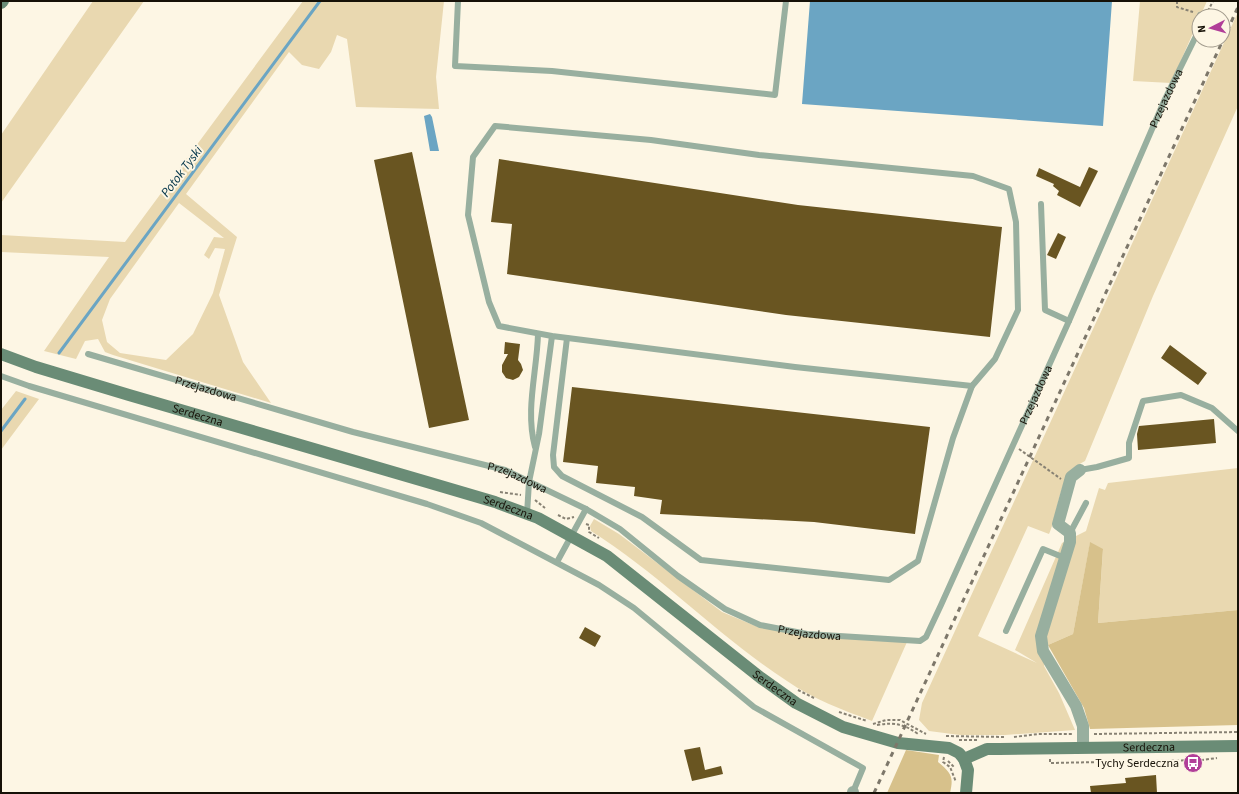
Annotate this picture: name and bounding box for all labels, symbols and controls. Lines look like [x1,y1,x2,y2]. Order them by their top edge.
north arrow [1191,8,1231,48]
text: N [1194,25,1209,33]
street label: Przejazdowa [1146,66,1188,131]
water label: Potok Tyski [157,142,207,201]
street label: Przejazdowa [1015,363,1057,428]
street label: Przejazdowa [173,372,239,406]
street label: Serdeczna [170,400,225,431]
street label: Przejazdowa [486,458,550,498]
street label: Serdeczna [481,491,536,525]
street label: Przejazdowa [776,621,842,645]
street label: Serdeczna [748,666,801,710]
street label: Serdeczna [1123,739,1175,756]
bus stop icon: Tychy Serdeczna [1182,752,1204,774]
place label: Tychy Serdeczna [1095,755,1179,772]

